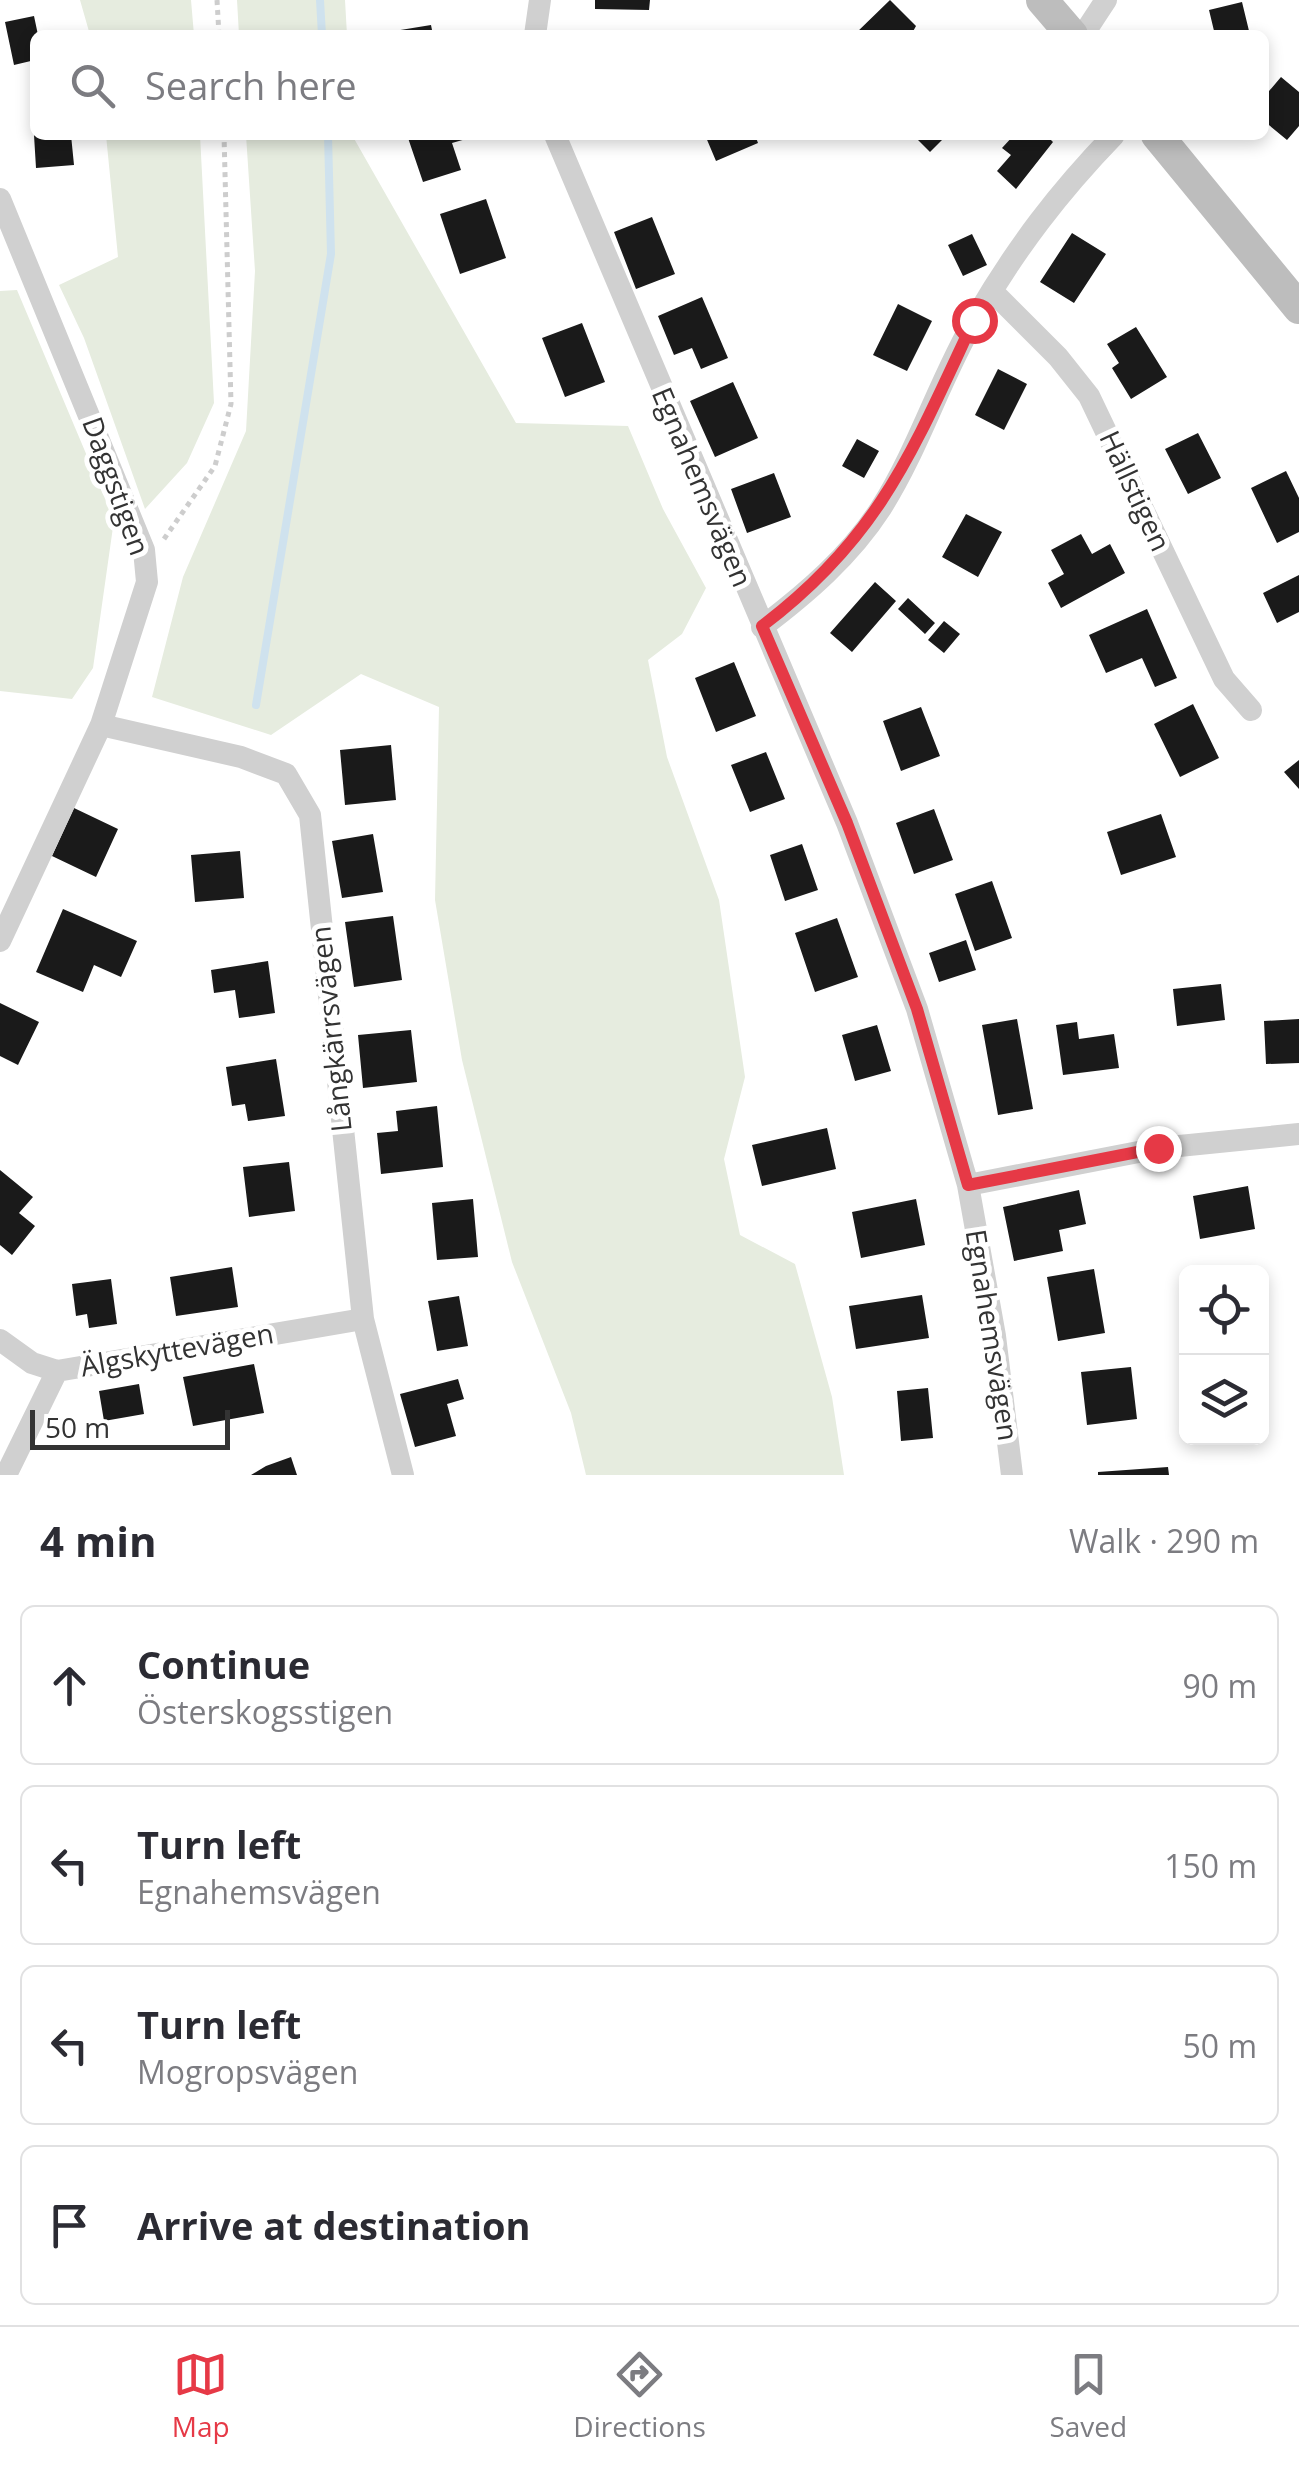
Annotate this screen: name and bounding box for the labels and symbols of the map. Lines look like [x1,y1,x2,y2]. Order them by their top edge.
route start [952,298,998,344]
street label: Egnahemsvägen [644,381,762,592]
street label: Daggstigen [74,411,160,560]
street label: Hällstigen [1091,424,1180,557]
street label: Långkärrsvägen [300,924,360,1134]
route end [1136,1126,1182,1172]
street label: Egnahemsvägen [958,1227,1028,1443]
street label: Älgskyttevägen [77,1313,276,1385]
scale bar [30,1405,230,1450]

